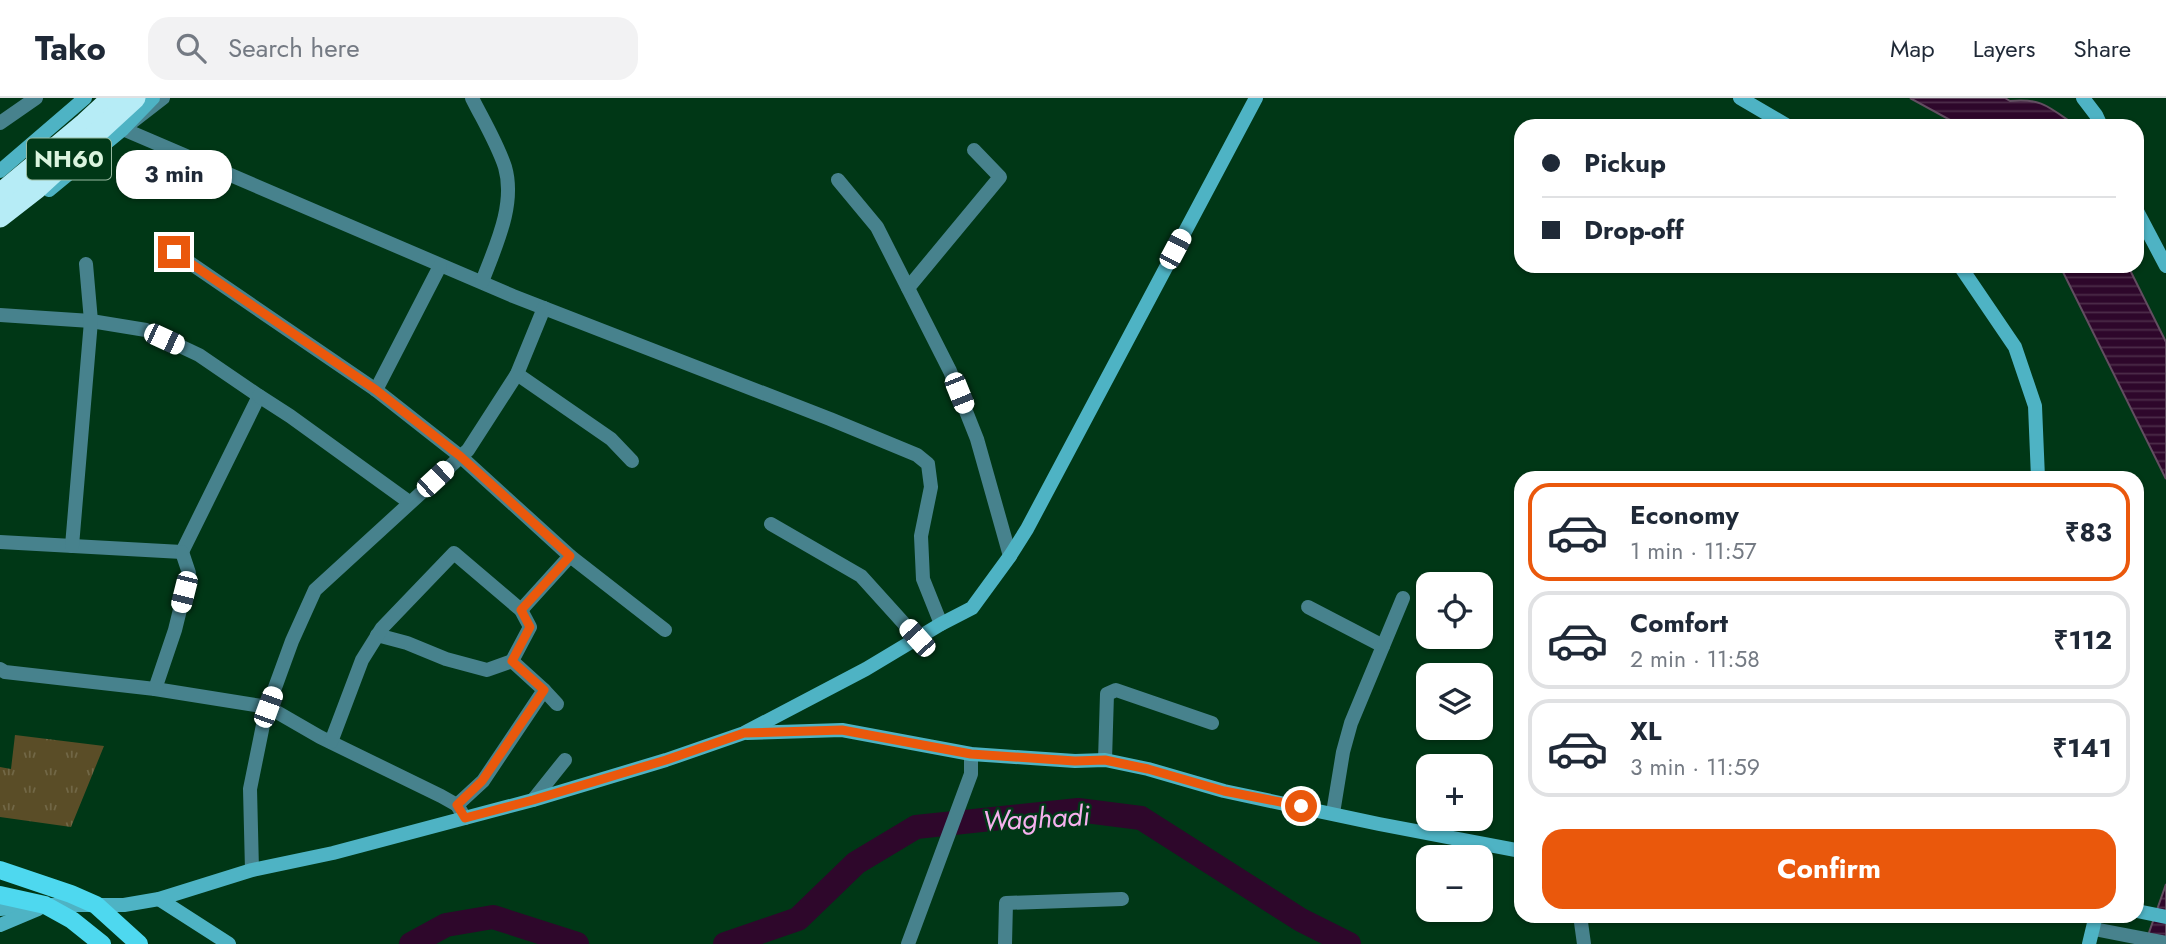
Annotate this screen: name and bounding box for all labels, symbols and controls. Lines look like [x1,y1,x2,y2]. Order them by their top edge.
search box [148,17,638,80]
text: Tako [35,25,106,72]
icon: search [172,29,210,67]
text: Search here [228,29,360,67]
text: Map [1890,31,1935,66]
text: Layers [1973,31,2035,66]
text: Share [2073,31,2131,66]
road number: NH60 [27,138,111,180]
text: Pickup [1584,144,1666,182]
callout: 3 min [116,150,232,200]
text: 3 min [144,157,204,191]
text: Drop-off [1584,211,1684,249]
car [1156,226,1195,272]
route end [158,236,190,268]
car [141,321,188,357]
car [942,370,977,416]
car [413,457,458,501]
text: Economy [1630,496,1739,534]
icon: car [1546,501,1609,564]
text: ₹83 [2065,513,2112,551]
text: 1 min · 11:57 [1630,534,1757,568]
car [169,569,200,615]
map controls [1416,572,1493,922]
button: locate [1416,572,1493,649]
text: Comfort [1630,604,1728,642]
icon: car [1546,609,1609,672]
car [896,615,939,661]
text: ₹112 [2054,621,2112,659]
text: 2 min · 11:58 [1630,642,1760,676]
button: layers [1416,663,1493,740]
car [251,684,286,730]
text: XL [1630,712,1662,750]
icon: car [1546,717,1609,780]
text: ₹141 [2053,729,2112,767]
text: 3 min · 11:59 [1630,750,1760,784]
button: + [1416,754,1493,831]
route start [1285,790,1317,822]
water label: Waghadi [981,795,1092,842]
button: Confirm [1542,829,2116,909]
button: − [1416,845,1493,922]

